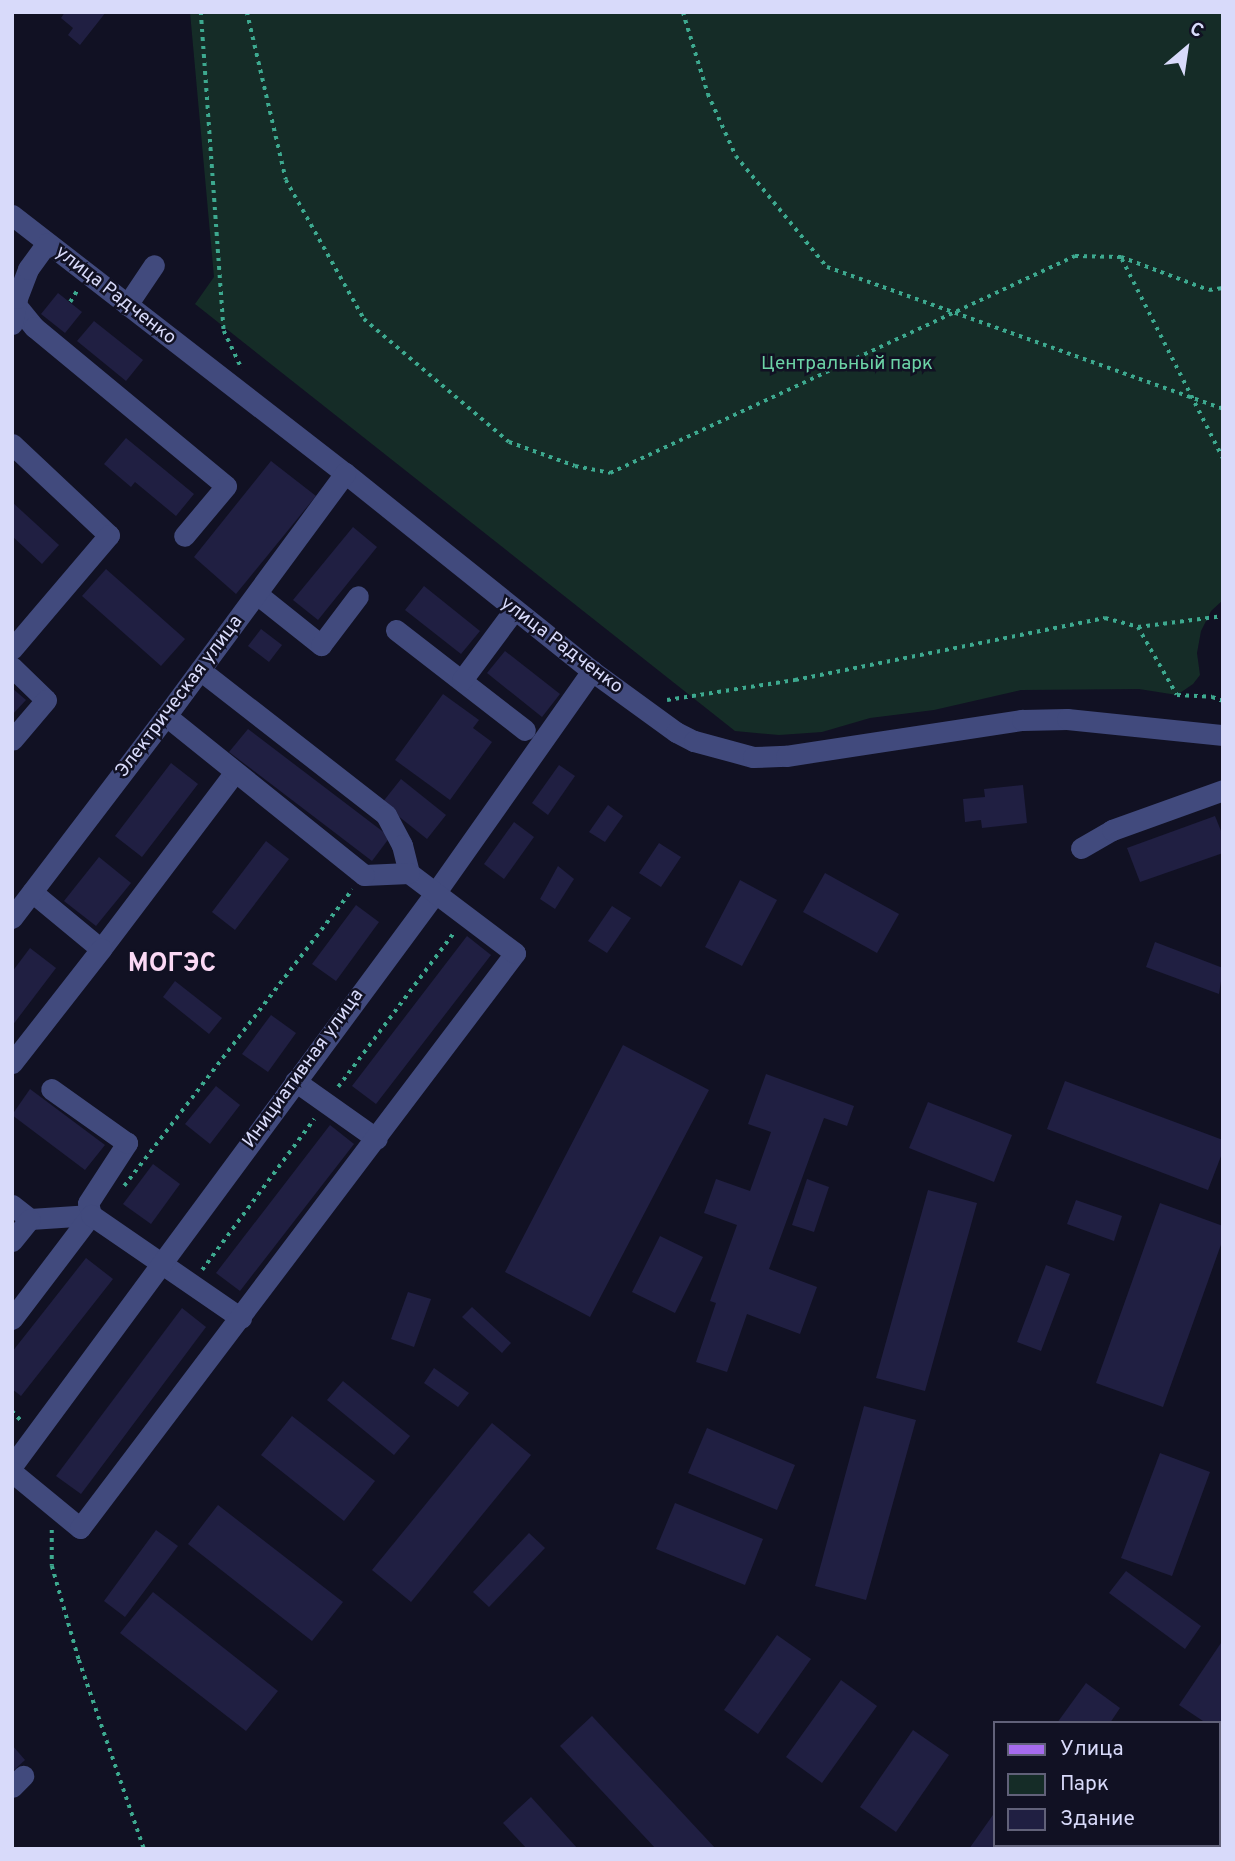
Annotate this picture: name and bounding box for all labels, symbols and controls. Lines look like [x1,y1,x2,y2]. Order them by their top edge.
north arrow [1151,14,1221,84]
text: С [1185,17,1207,44]
street label: улица Радченко [50,242,180,350]
park label: Центральный парк [761,354,933,376]
street label: улица Радченко [495,593,627,699]
street label: Электрическая улица [112,612,248,782]
district label: МОГЭС [128,949,216,981]
street label: Инициативная улица [239,985,369,1153]
legend [993,1721,1221,1847]
text: Улица [1060,1736,1124,1763]
text: Парк [1060,1771,1109,1798]
text: Здание [1060,1806,1135,1833]

